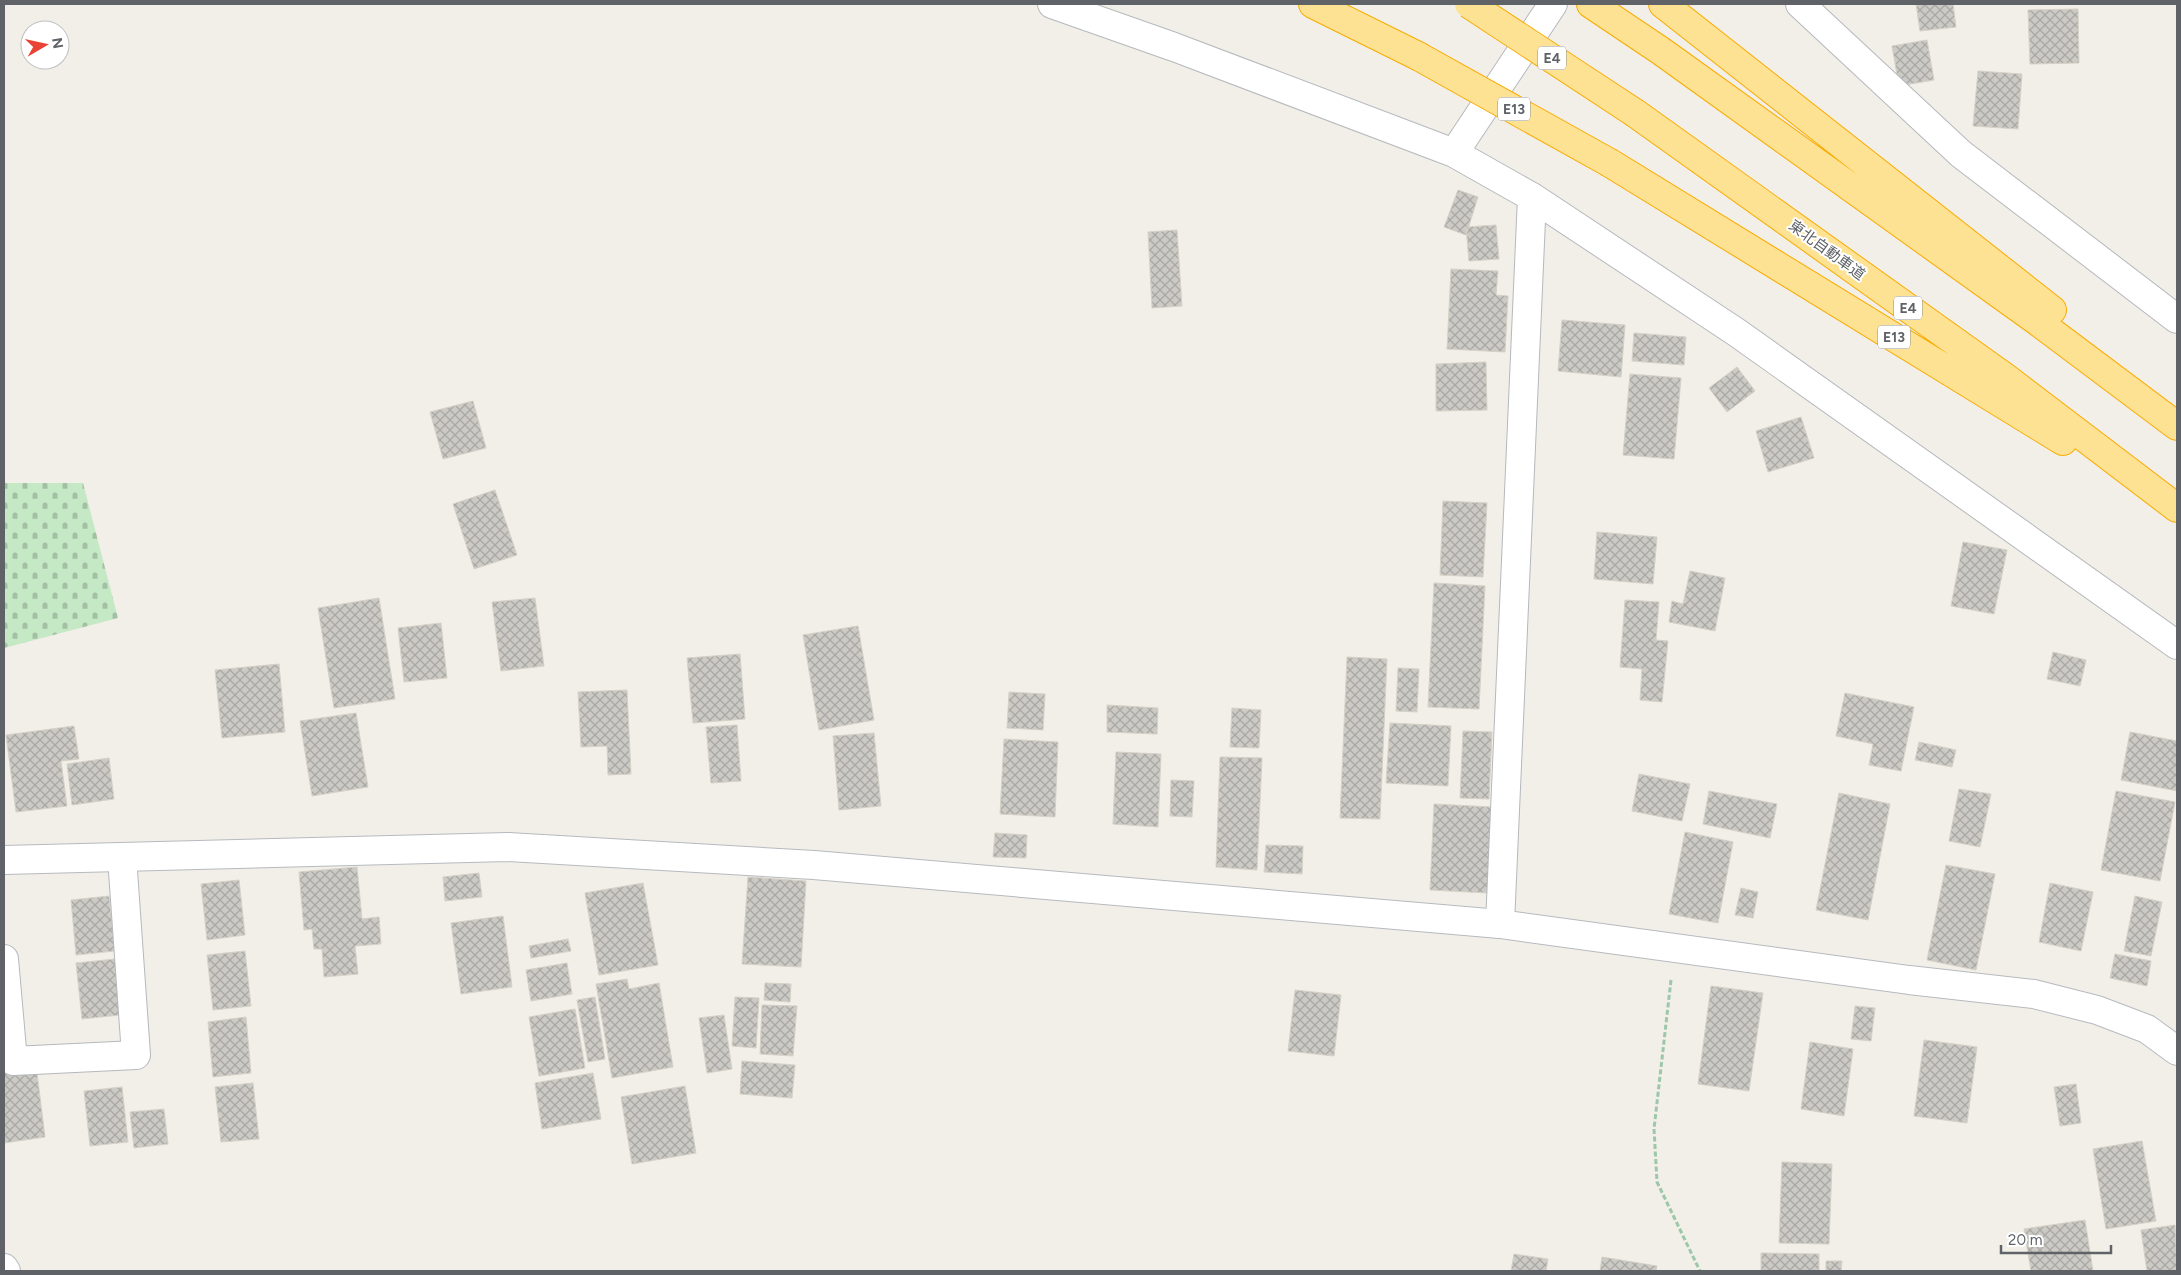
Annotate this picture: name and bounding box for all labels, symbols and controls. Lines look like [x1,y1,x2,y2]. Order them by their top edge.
north arrow [20,20,70,70]
text: N [48,36,67,50]
road number: E4 [1538,46,1566,70]
road number: E13 [1498,98,1530,120]
street label: 東北自動車道 [1785,216,1869,284]
road number: E4 [1894,296,1922,320]
road number: E13 [1878,326,1910,348]
scale bar [2001,1222,2111,1254]
text: 20 m [2008,1231,2042,1249]

